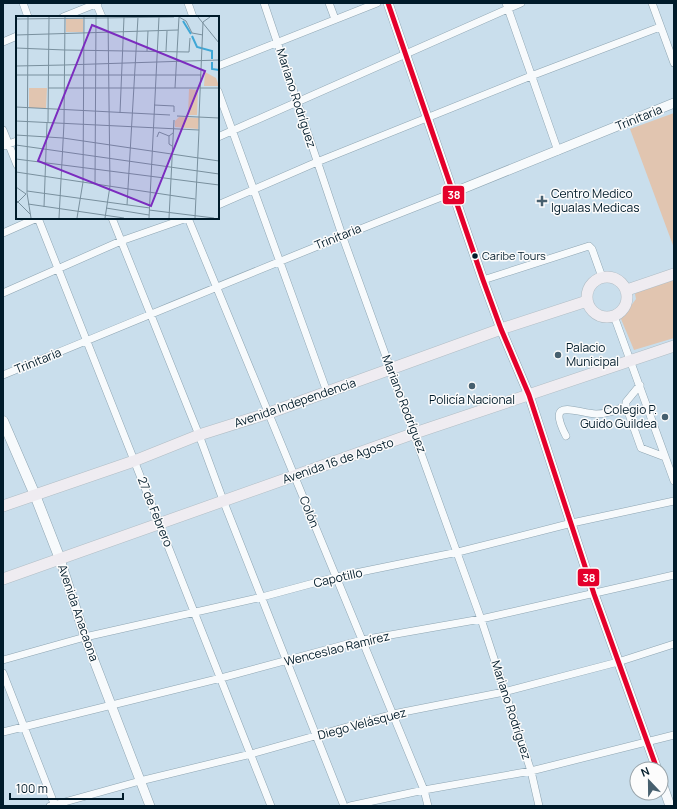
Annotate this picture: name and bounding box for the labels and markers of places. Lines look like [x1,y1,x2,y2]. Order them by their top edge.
place label: Centro Medico Igualas Medicas [551,185,639,216]
marker: Centro Medico Igualas Medicas [536,195,548,207]
place label: Caribe Tours [482,248,546,263]
marker: Caribe Tours [470,251,480,261]
place label: Palacio Municipal [566,339,619,370]
marker: Palacio Municipal [553,350,563,360]
marker: Policía Nacional [467,381,477,391]
place label: Policía Nacional [429,391,515,408]
place label: Colegio P. Guido Guildea [580,401,657,432]
marker: Colegio P. Guido Guildea [660,412,670,422]

